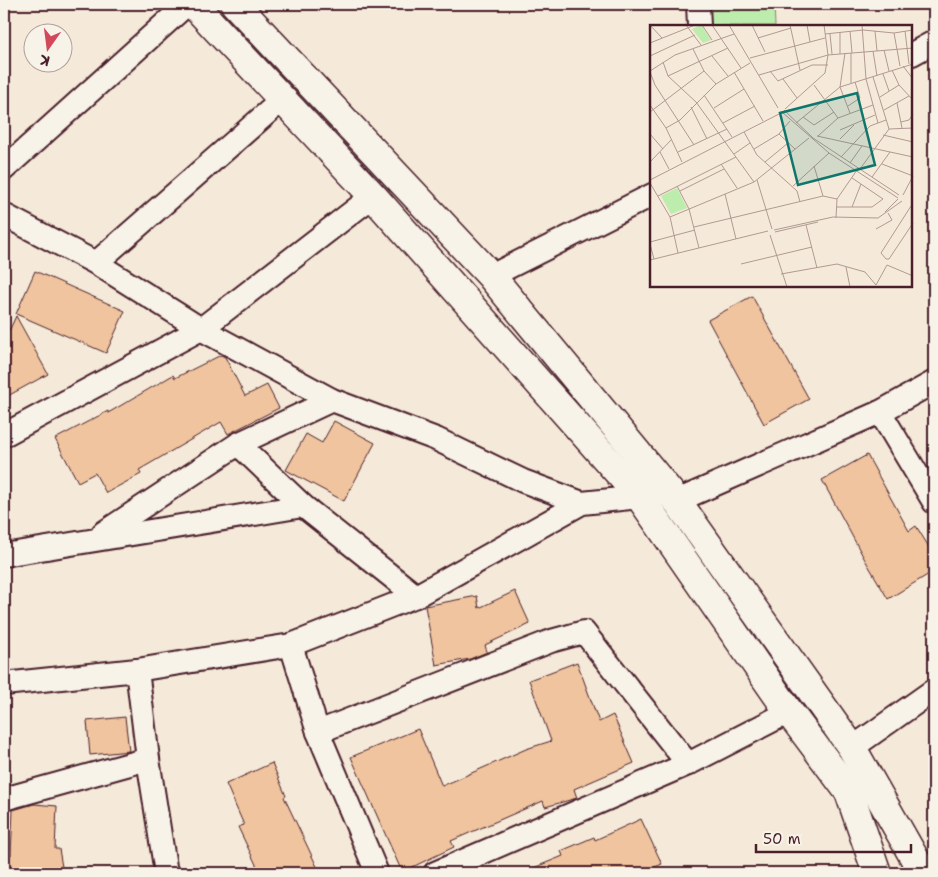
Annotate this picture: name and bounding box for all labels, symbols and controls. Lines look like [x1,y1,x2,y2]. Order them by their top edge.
north arrow [22,22,72,72]
inset map [650,25,913,288]
text: K [38,51,52,71]
scale bar [756,822,910,854]
text: 50 m [763,829,801,849]

